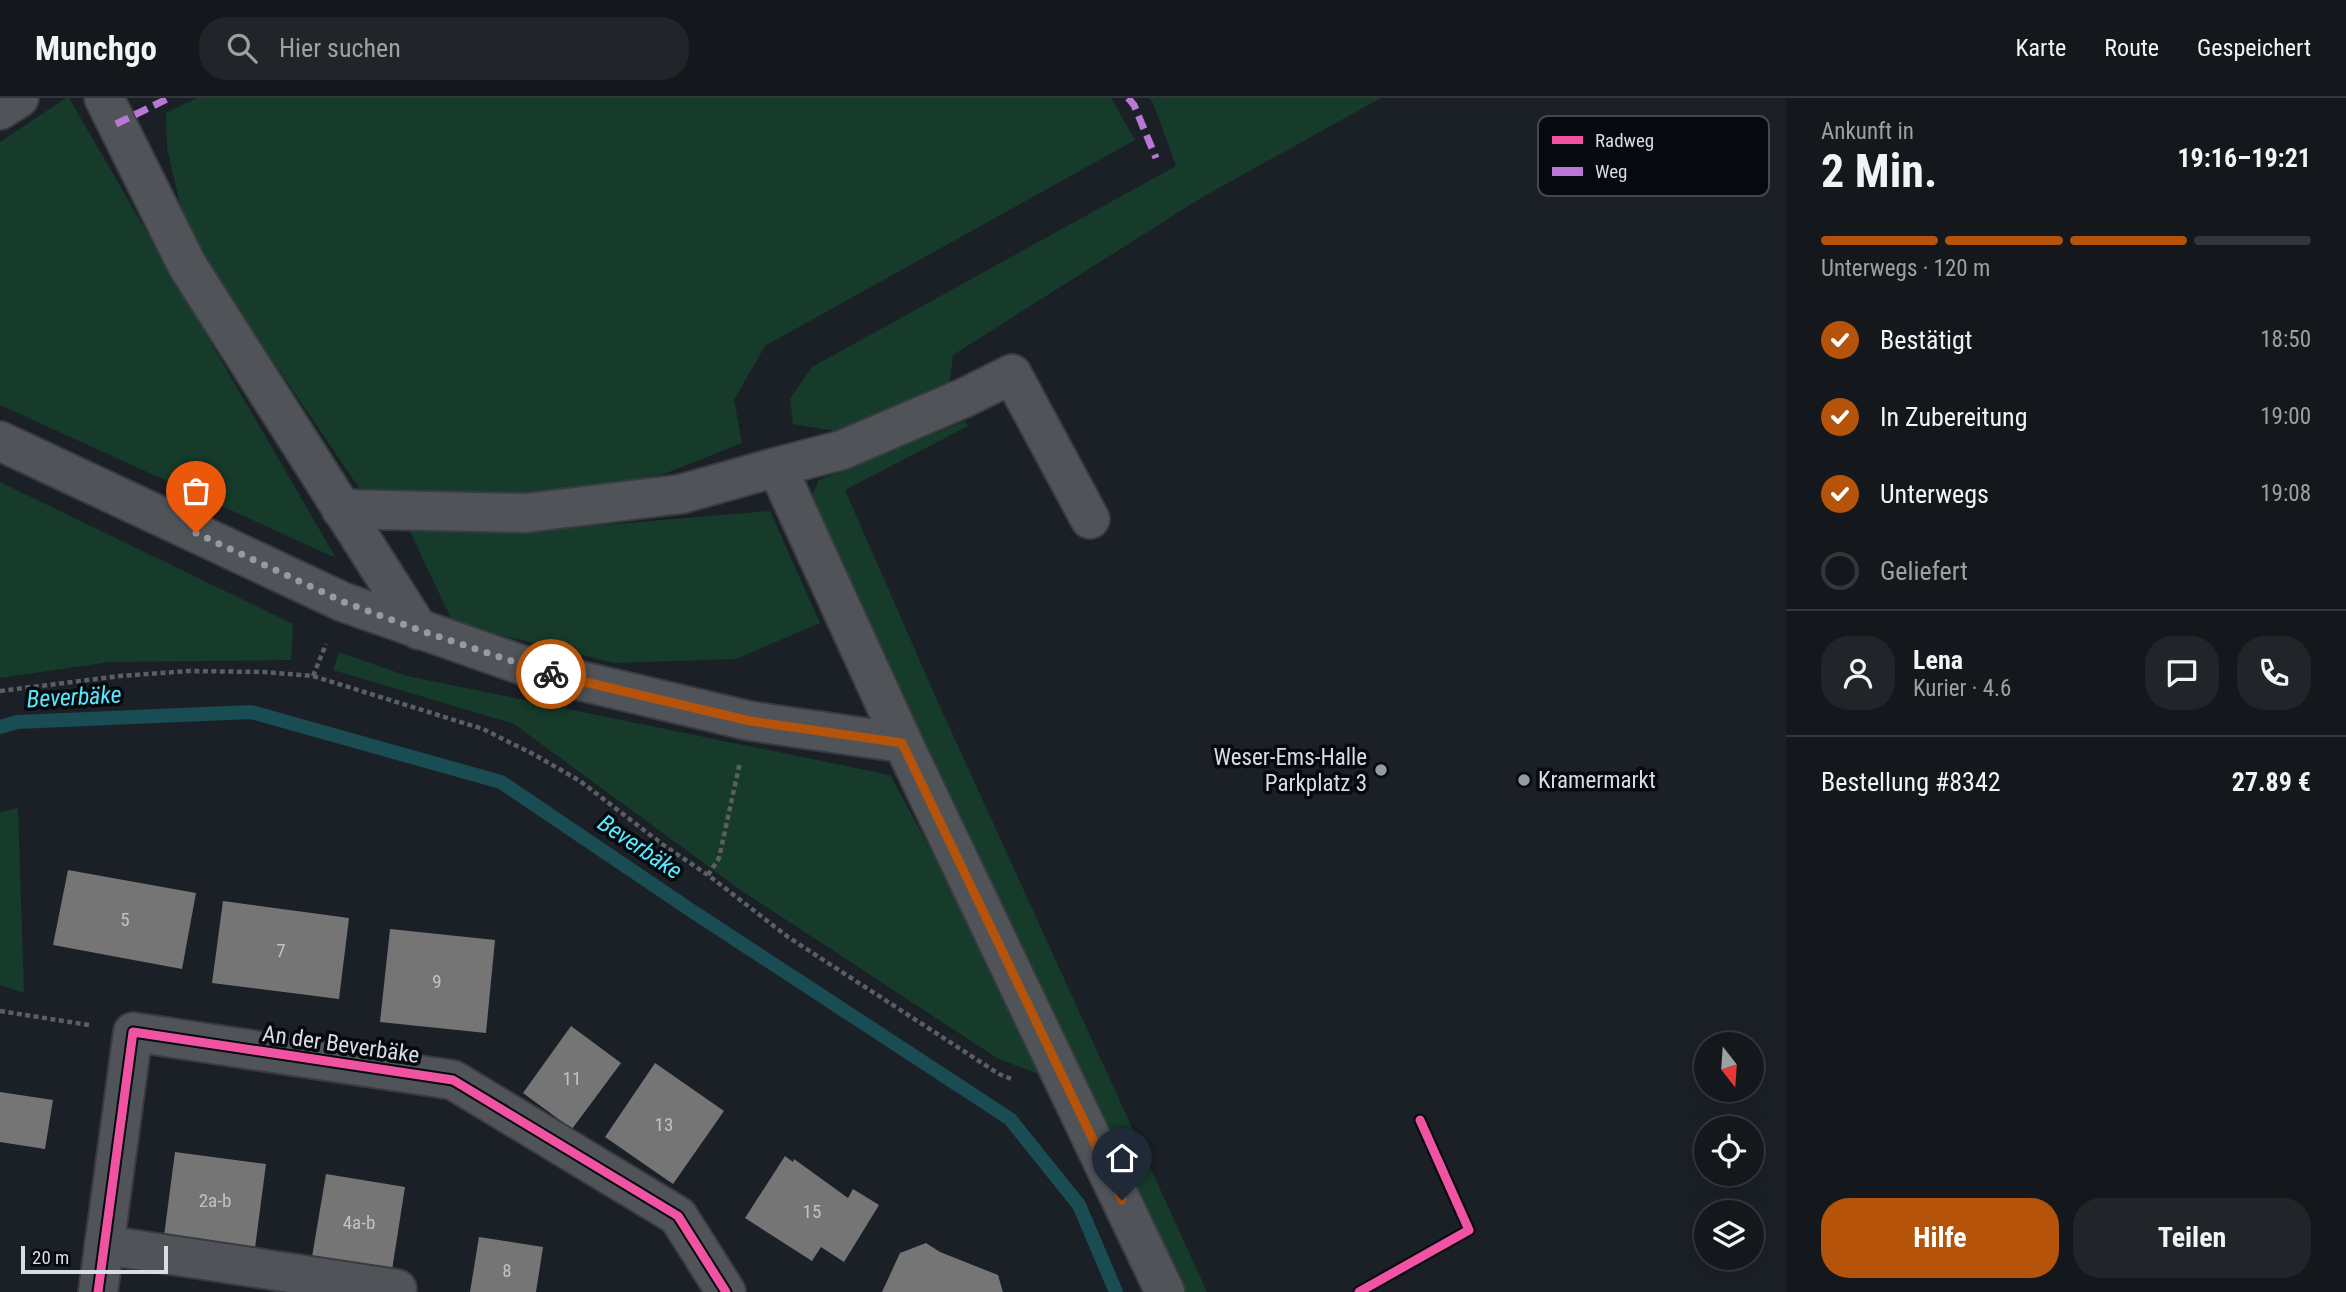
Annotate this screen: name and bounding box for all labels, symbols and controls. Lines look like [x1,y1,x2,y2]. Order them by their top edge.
search box [199,17,689,80]
text: Munchgo [35,29,157,68]
icon: search [223,29,261,67]
text: Hier suchen [279,33,401,63]
text: Karte [2016,34,2066,62]
text: Route [2104,34,2159,62]
text: Gespeichert [2197,34,2311,62]
legend [1538,116,1769,196]
text: Ankunft in [1821,118,1914,145]
text: Radweg [1595,129,1654,152]
text: 19:16–19:21 [2177,143,2311,173]
text: 2 Min. [1821,144,1937,198]
text: Weg [1595,160,1627,183]
text: Unterwegs · 120 m [1821,255,1990,282]
icon: check [1821,321,1859,359]
text: Bestätigt [1880,325,1973,355]
text: 18:50 [2260,326,2311,353]
icon: check [1821,398,1859,436]
text: In Zubereitung [1880,402,2028,432]
text: 19:00 [2260,403,2311,430]
pin [166,461,226,533]
icon: bag [177,472,215,510]
icon: check [1821,475,1859,513]
text: Unterwegs [1880,479,1989,509]
text: 19:08 [2260,480,2311,507]
text: Geliefert [1880,556,1968,586]
button: person [1821,636,1895,710]
button: chat [2145,636,2219,710]
button: phone [2237,636,2311,710]
courier [516,639,586,709]
text: Lena [1913,645,1963,675]
icon: bike [532,655,570,693]
text: Kurier · 4.6 [1913,675,2011,702]
water label: Beverbäke [26,681,122,713]
place label: Weser-Ems-Halle Parkplatz 3 [1214,744,1367,797]
marker: Weser-Ems-Halle Parkplatz 3 [1373,762,1389,778]
place label: Kramermarkt [1538,767,1656,794]
text: Bestellung #8342 [1821,767,2001,797]
text: 27.89 € [2232,767,2311,797]
marker: Kramermarkt [1516,772,1532,788]
water label: Beverbäke [593,809,687,885]
house number: 5 [120,908,130,931]
house number: 7 [276,939,286,962]
house number: 9 [432,970,442,993]
street label: An der Beverbäke [261,1020,421,1069]
north arrow [1694,1032,1764,1102]
map controls [1694,1032,1764,1270]
house number: 11 [563,1067,581,1090]
house number: 13 [655,1113,673,1136]
button: locate [1694,1116,1764,1186]
pin [1092,1128,1152,1200]
icon: home [1103,1139,1141,1177]
house number: 2a-b [199,1189,231,1212]
button: Hilfe [1821,1198,2059,1278]
button: Teilen [2073,1198,2311,1278]
house number: 15 [803,1200,821,1223]
button: layers [1694,1200,1764,1270]
house number: 4a-b [343,1211,375,1234]
scale bar [21,1243,168,1275]
text: 20 m [32,1246,69,1269]
house number: 8 [502,1259,512,1282]

